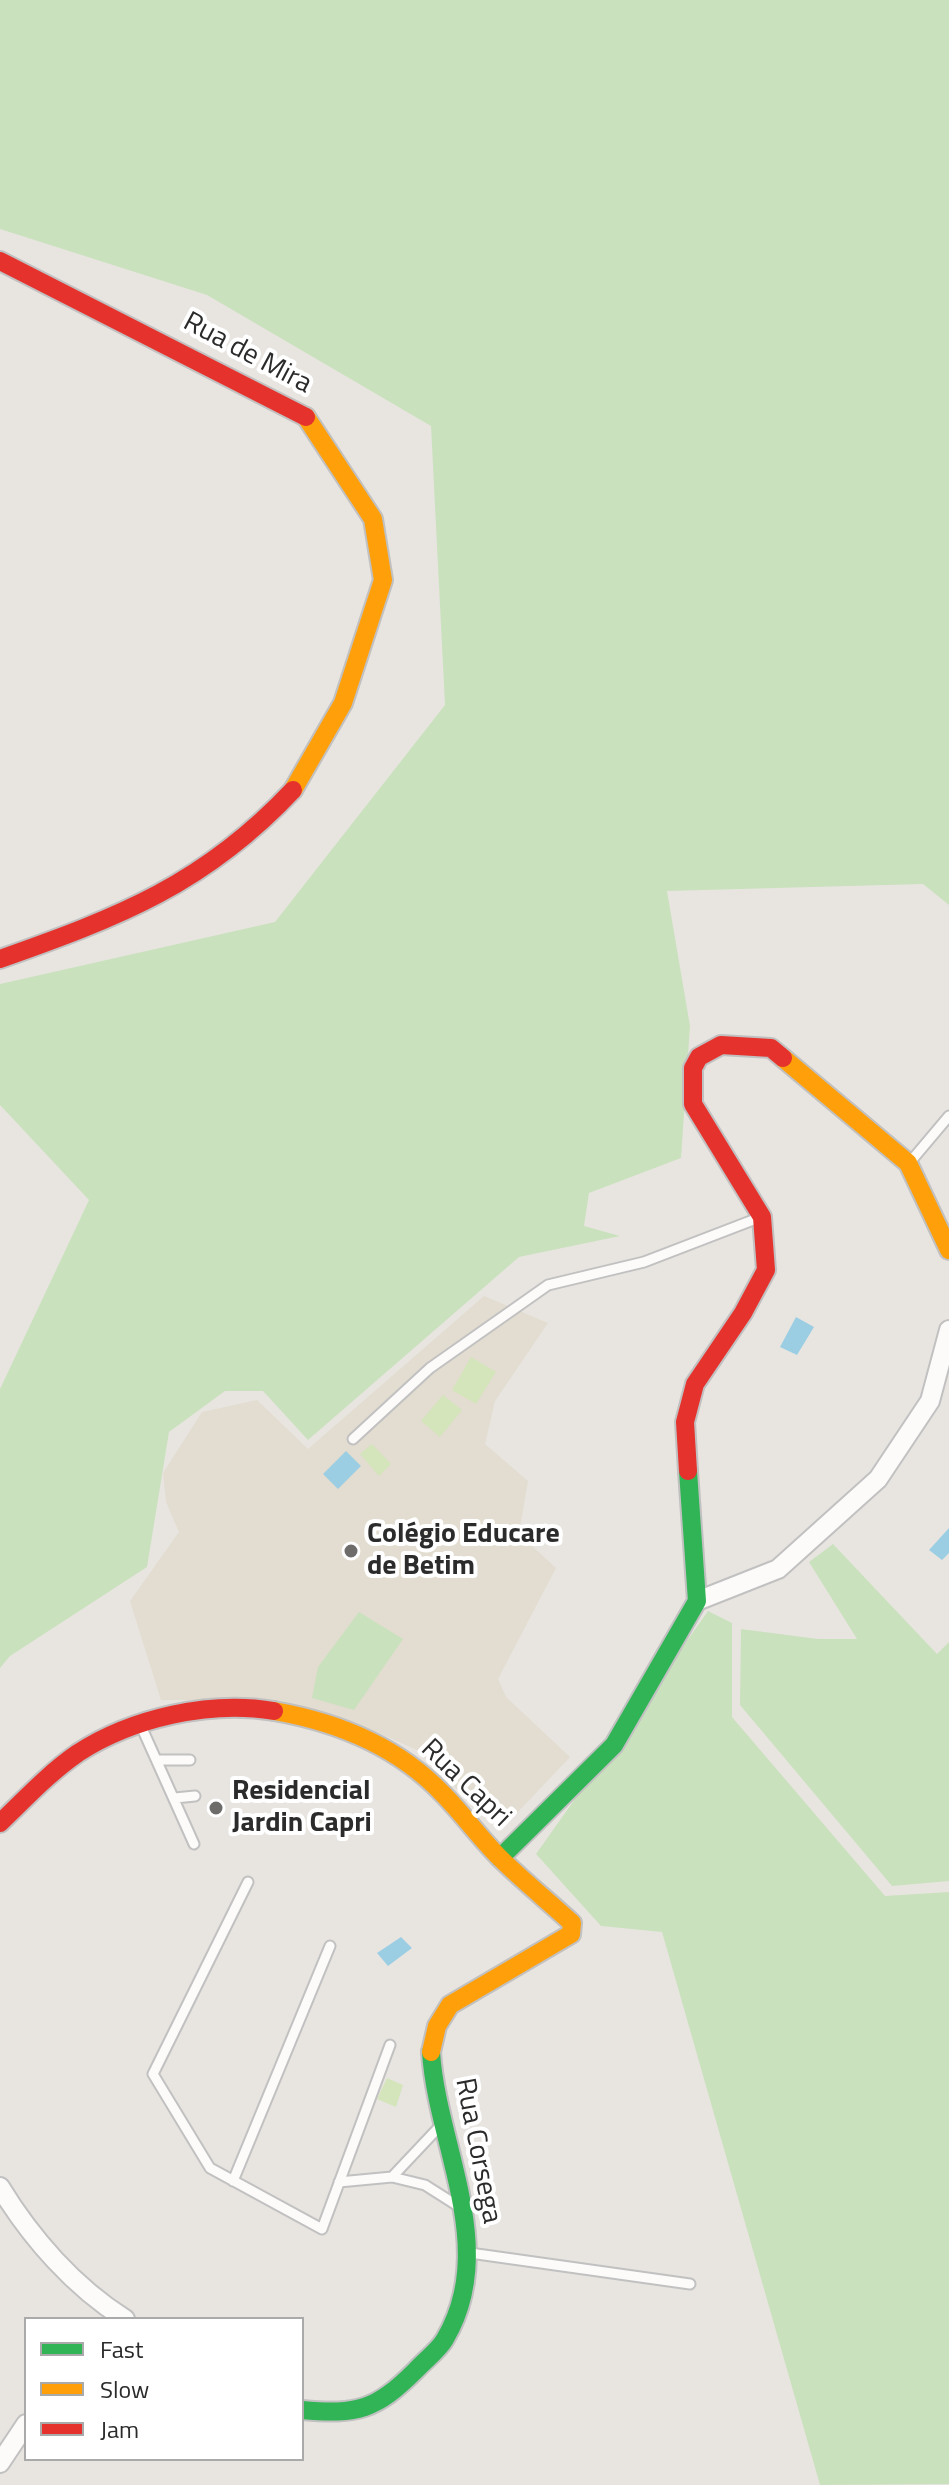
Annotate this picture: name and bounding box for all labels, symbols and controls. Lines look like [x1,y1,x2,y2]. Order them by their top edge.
street label: Rua de Mira [177,306,317,402]
place label: Colégio Educare de Betim [367,1518,560,1584]
marker: Colégio Educare de Betim [342,1542,360,1560]
street label: Rua Capri [413,1733,517,1835]
place label: Residencial Jardin Capri [232,1775,372,1841]
marker: Residencial Jardin Capri [207,1799,225,1817]
street label: Rua Corsega [446,2076,508,2226]
legend [24,2317,304,2461]
text: Fast [100,2331,143,2367]
text: Slow [100,2371,149,2407]
text: Jam [100,2411,139,2447]

